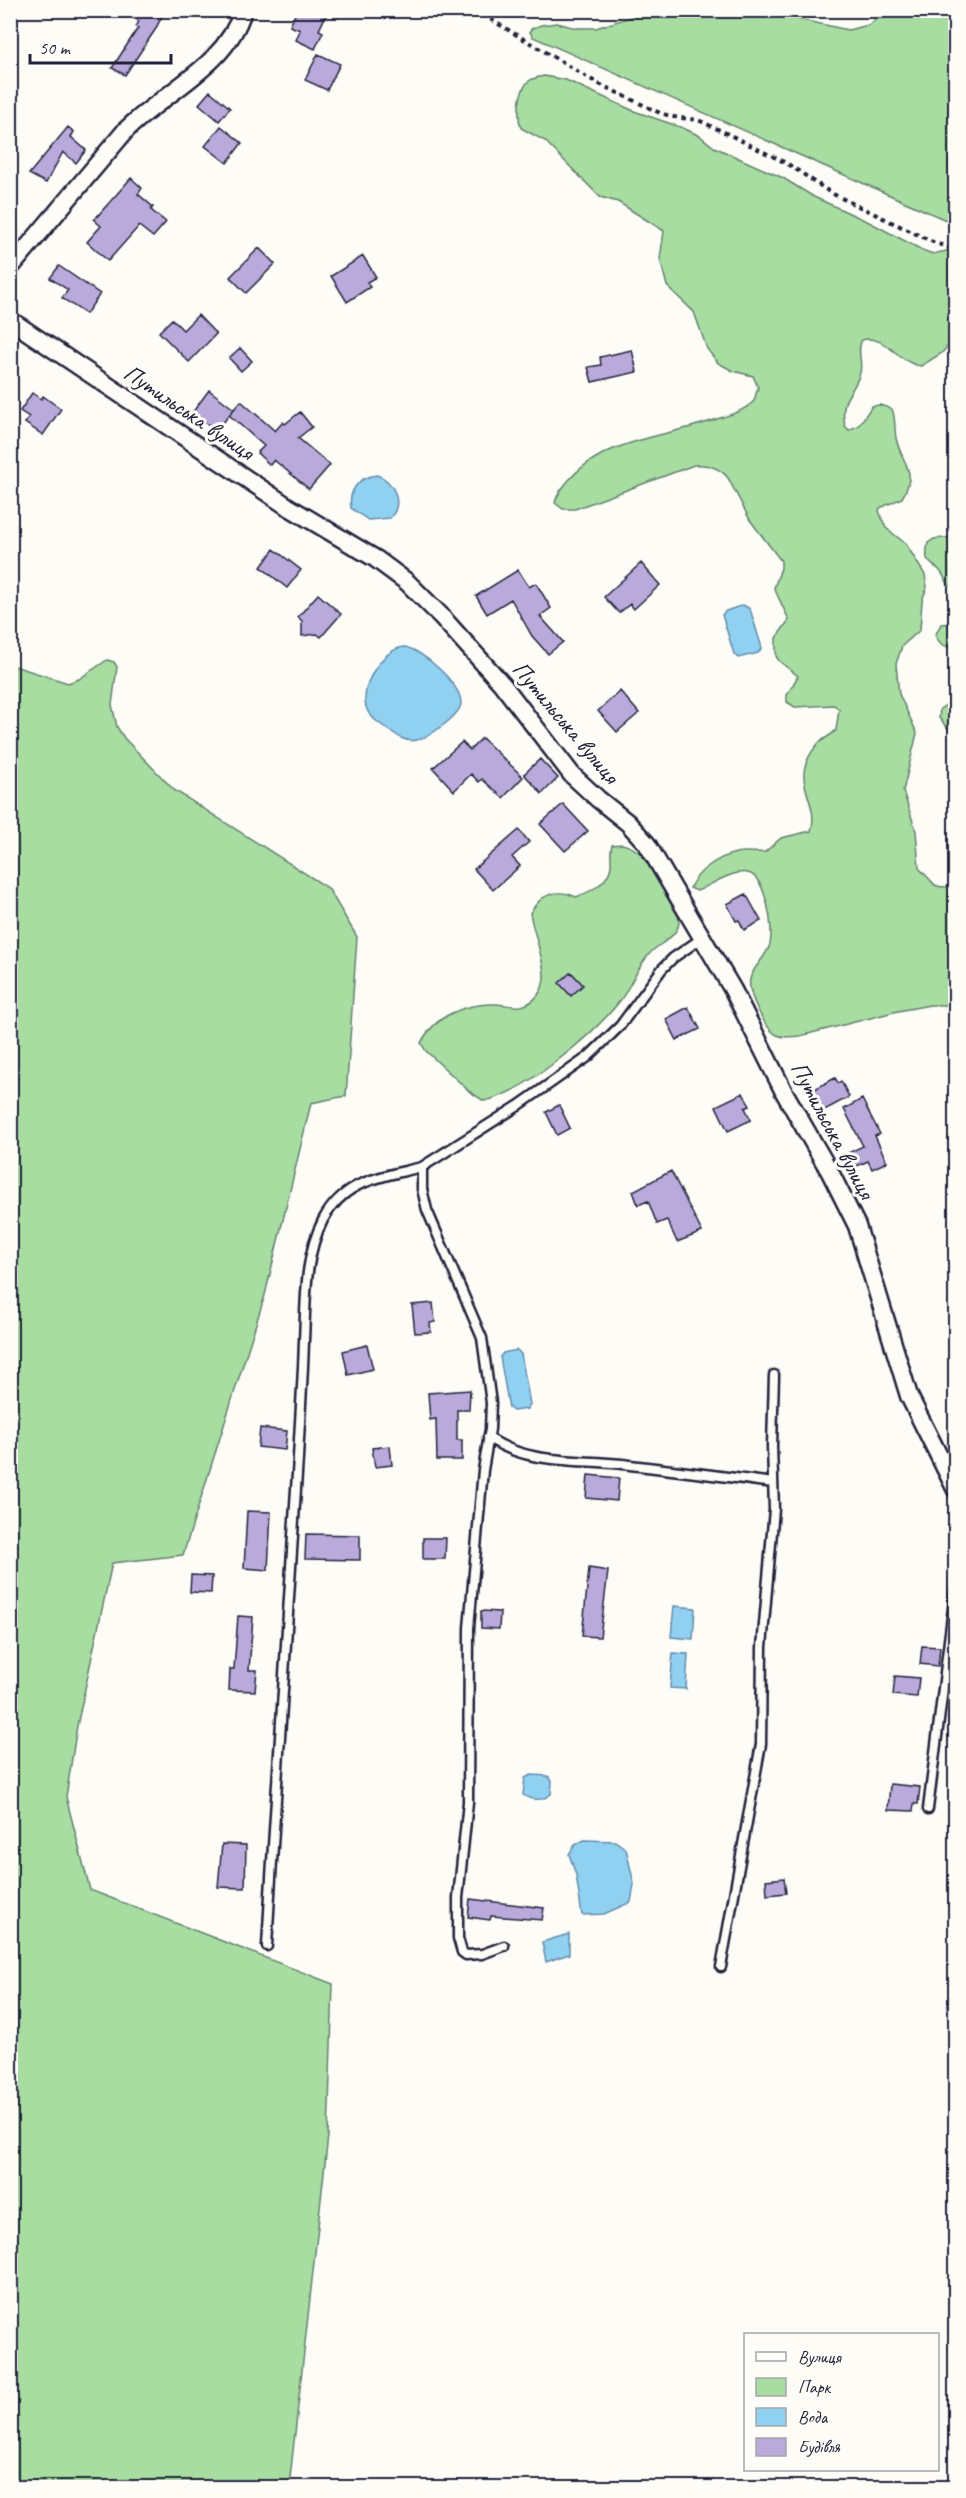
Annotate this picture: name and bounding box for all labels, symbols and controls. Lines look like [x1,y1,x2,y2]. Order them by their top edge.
scale bar [30,27,171,65]
text: 50 m [39,37,72,59]
street label: Путильська вулиця [118,357,261,468]
street label: Путильська вулиця [506,655,627,791]
street label: Путильська вулиця [784,1056,883,1205]
legend [744,2333,939,2471]
text: Вулиця [798,2346,842,2368]
text: Парк [798,2376,832,2398]
text: Вода [798,2406,829,2428]
text: Будівля [798,2436,841,2458]

